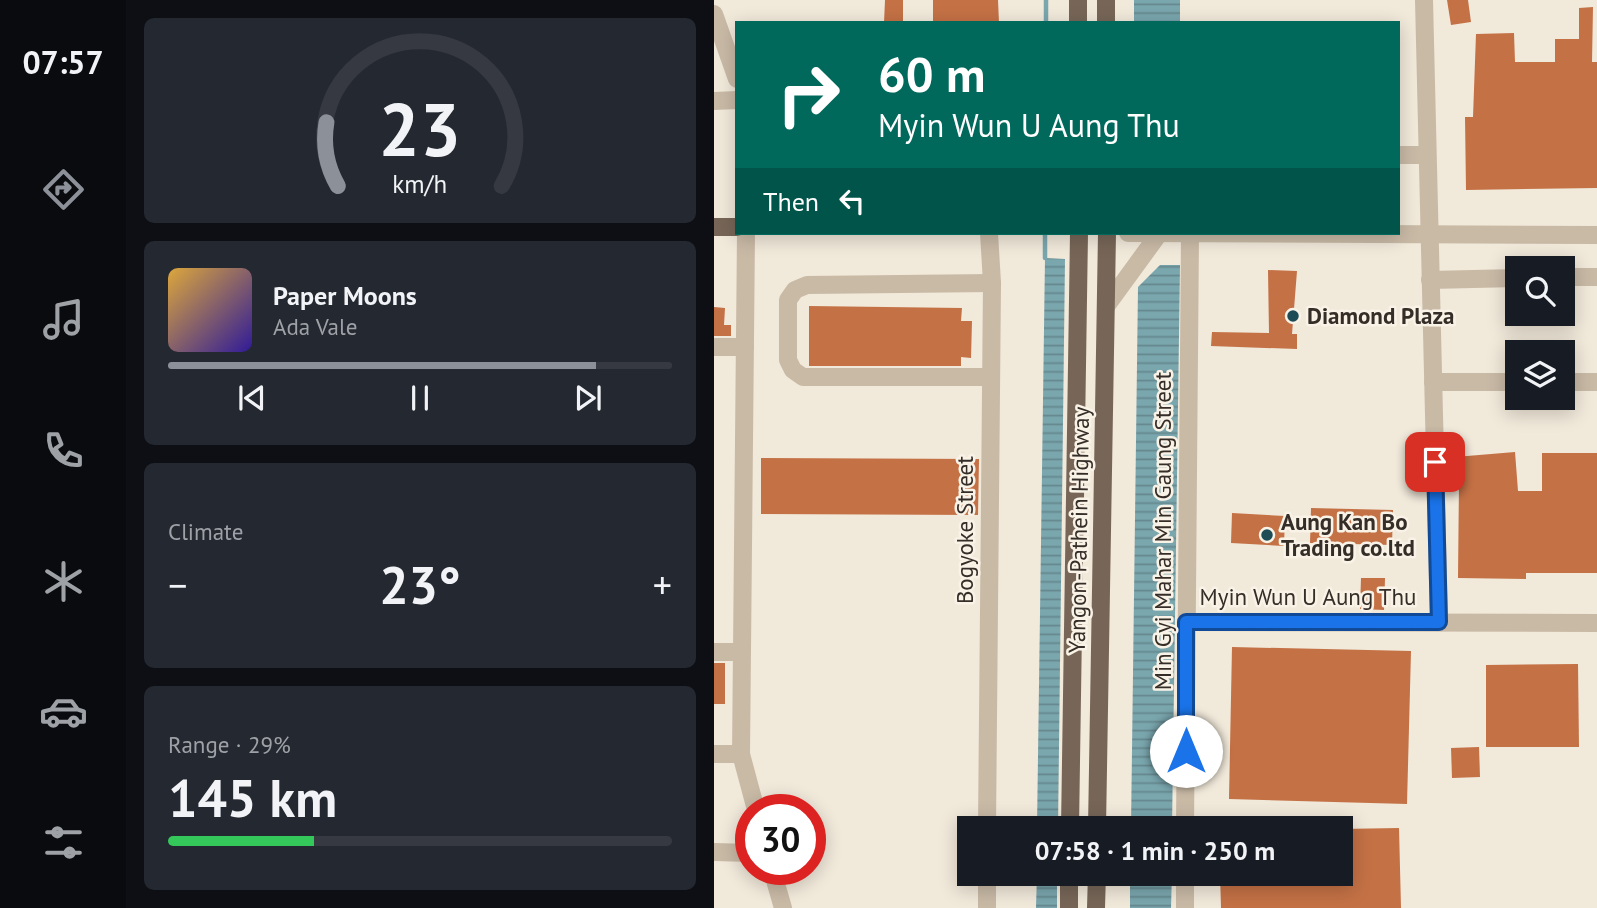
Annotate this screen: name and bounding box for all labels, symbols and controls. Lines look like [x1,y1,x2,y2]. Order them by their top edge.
text: 07:57 [22,41,104,83]
text: 60 m [878,42,985,106]
icon: right [763,49,854,140]
text: 23 [379,83,461,177]
text: Myin Wun U Aung Thu [878,104,1180,146]
icon: directions [39,165,88,214]
text: km/h [393,168,447,200]
icon: left [833,182,871,220]
text: Then [763,185,819,218]
map controls [1505,256,1575,410]
button: search [1505,256,1575,326]
text: Paper Moons [273,279,417,312]
icon: music [39,295,88,344]
place label: Diamond Plaza [1307,301,1454,330]
marker: Diamond Plaza [1285,308,1301,324]
text: Ada Vale [273,312,357,341]
button: layers [1505,340,1575,410]
street label: Min Gyi Mahar Min Gaung Street [1148,372,1177,690]
icon: previous [233,379,271,417]
icon: pause [401,379,439,417]
icon: next [569,379,607,417]
street label: Yangon-Pathein Highway [1062,406,1095,654]
icon: phone [39,426,88,475]
pin [1405,432,1465,492]
icon: arrive [1416,443,1454,481]
street label: Bogyoke Street [950,456,979,604]
place label: Aung Kan Bo Trading co.ltd [1281,507,1415,562]
text: Climate [168,517,243,546]
marker: Aung Kan Bo Trading co.ltd [1259,527,1275,543]
text: 23° [379,551,461,618]
icon: climate [39,557,88,606]
text: − [168,560,187,609]
text: + [653,560,672,609]
street label: Myin Wun U Aung Thu [1200,582,1416,611]
icon: car [39,687,88,736]
position arrow [1149,714,1223,788]
text: Range · 29% [168,730,291,759]
text: 145 km [168,764,337,831]
speed limit sign: 30 [735,794,826,885]
icon: filters [39,818,88,867]
text: 07:58 · 1 min · 250 m [1035,834,1275,867]

